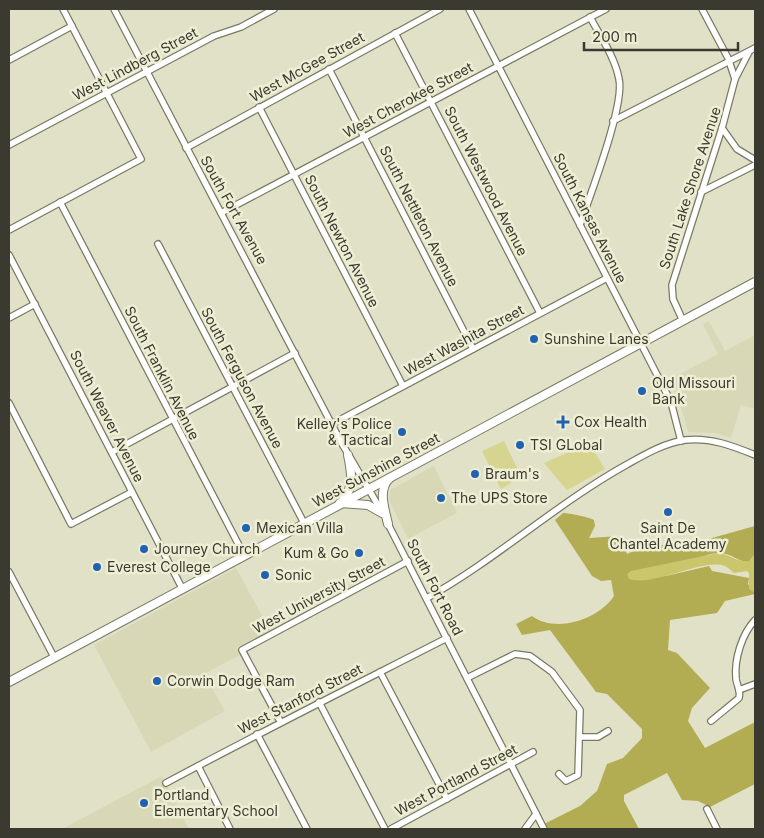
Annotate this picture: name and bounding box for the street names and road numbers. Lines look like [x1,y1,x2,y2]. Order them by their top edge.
street label: West Lindberg Street [69,23,201,104]
street label: West McGee Street [247,28,367,105]
street label: West Cherokee Street [340,58,476,141]
street label: South Westwood Avenue [441,103,532,258]
street label: South Lake Shore Avenue [655,105,724,271]
street label: South Nettleton Avenue [377,143,462,289]
street label: South Kansas Avenue [550,150,631,286]
street label: South Fort Avenue [197,152,271,267]
street label: South Newton Avenue [302,172,383,310]
street label: West Washita Street [401,301,527,378]
street label: South Franklin Avenue [121,303,204,442]
street label: South Ferguson Avenue [198,304,287,451]
street label: South Weaver Avenue [67,347,148,485]
street label: West Sunshine Street [309,429,443,510]
street label: South Fort Road [404,536,467,638]
street label: West University Street [250,552,388,637]
street label: West Stanford Street [235,660,365,737]
street label: West Portland Street [392,740,520,819]

